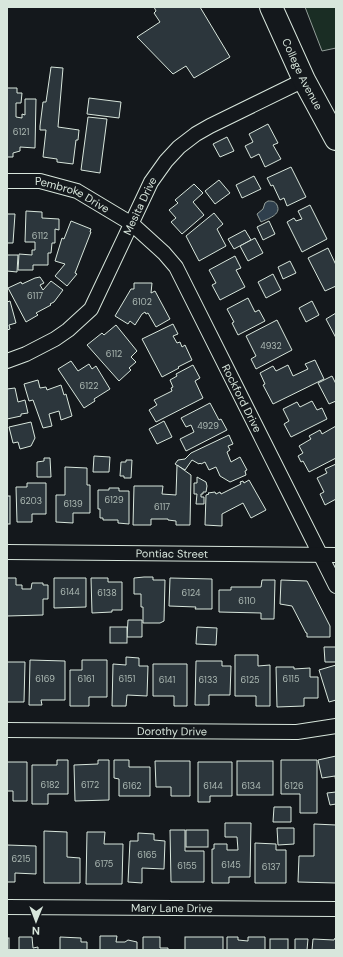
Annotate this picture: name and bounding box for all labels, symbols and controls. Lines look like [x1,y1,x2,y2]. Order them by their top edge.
street label: College Avenue [279,36,326,112]
house number: 6121 [13,126,29,138]
street label: Pembroke Drive [35,174,112,216]
street label: Mesita Drive [120,174,160,237]
house number: 6112 [32,230,48,242]
house number: 6117 [27,290,43,302]
house number: 6102 [132,296,152,308]
house number: 4932 [260,340,282,352]
house number: 6112 [106,348,122,360]
street label: Rockford Drive [219,362,265,435]
house number: 6122 [80,380,98,392]
house number: 4929 [197,420,219,432]
house number: 6129 [104,494,124,506]
house number: 6203 [20,495,42,507]
house number: 6139 [63,498,83,510]
house number: 6117 [154,501,170,513]
street label: Pontiac Street [136,546,208,561]
house number: 6144 [60,586,80,598]
house number: 6138 [97,587,117,599]
house number: 6124 [182,587,201,599]
house number: 6110 [238,595,256,607]
house number: 6169 [35,673,55,685]
house number: 6161 [78,673,95,685]
house number: 6151 [119,673,136,685]
house number: 6115 [283,673,299,685]
house number: 6141 [159,674,176,686]
house number: 6133 [198,674,218,686]
house number: 6125 [240,674,260,686]
street label: Dorothy Drive [137,724,207,738]
house number: 6182 [41,779,59,791]
house number: 6172 [81,779,99,791]
house number: 6162 [122,780,142,792]
house number: 6144 [203,780,223,792]
house number: 6134 [241,780,261,792]
house number: 6126 [284,780,304,792]
house number: 6165 [137,849,157,861]
house number: 6215 [12,853,30,865]
house number: 6175 [95,858,113,870]
house number: 6145 [221,859,241,871]
house number: 6155 [177,860,197,872]
house number: 6137 [262,861,280,873]
north arrow [16,901,56,941]
street label: Mary Lane Drive [131,901,213,915]
text: N [32,924,40,938]

